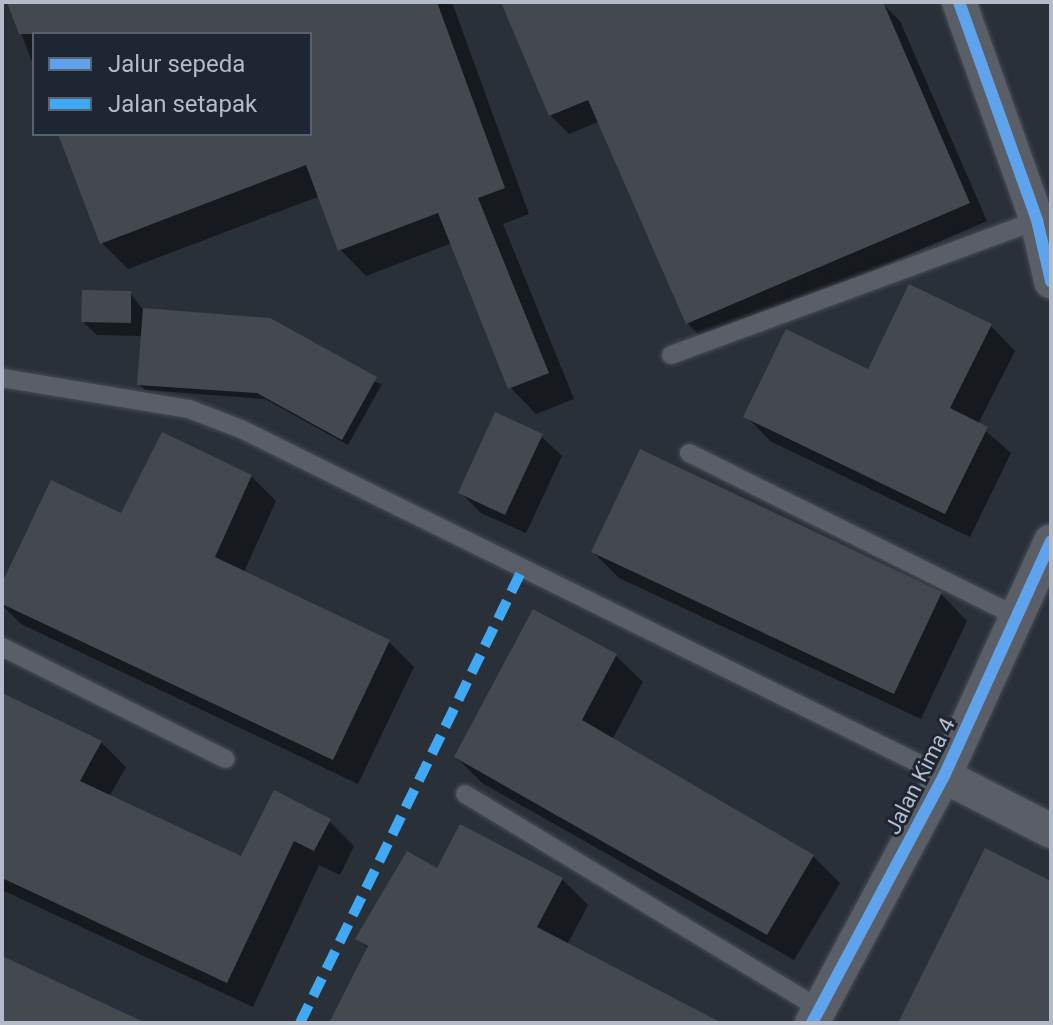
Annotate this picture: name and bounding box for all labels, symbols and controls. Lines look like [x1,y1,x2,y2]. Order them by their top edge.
legend [32,32,312,136]
text: Jalur sepeda [108,50,245,78]
text: Jalan setapak [108,90,257,118]
street label: Jalan Kima 4 [879,713,961,839]

